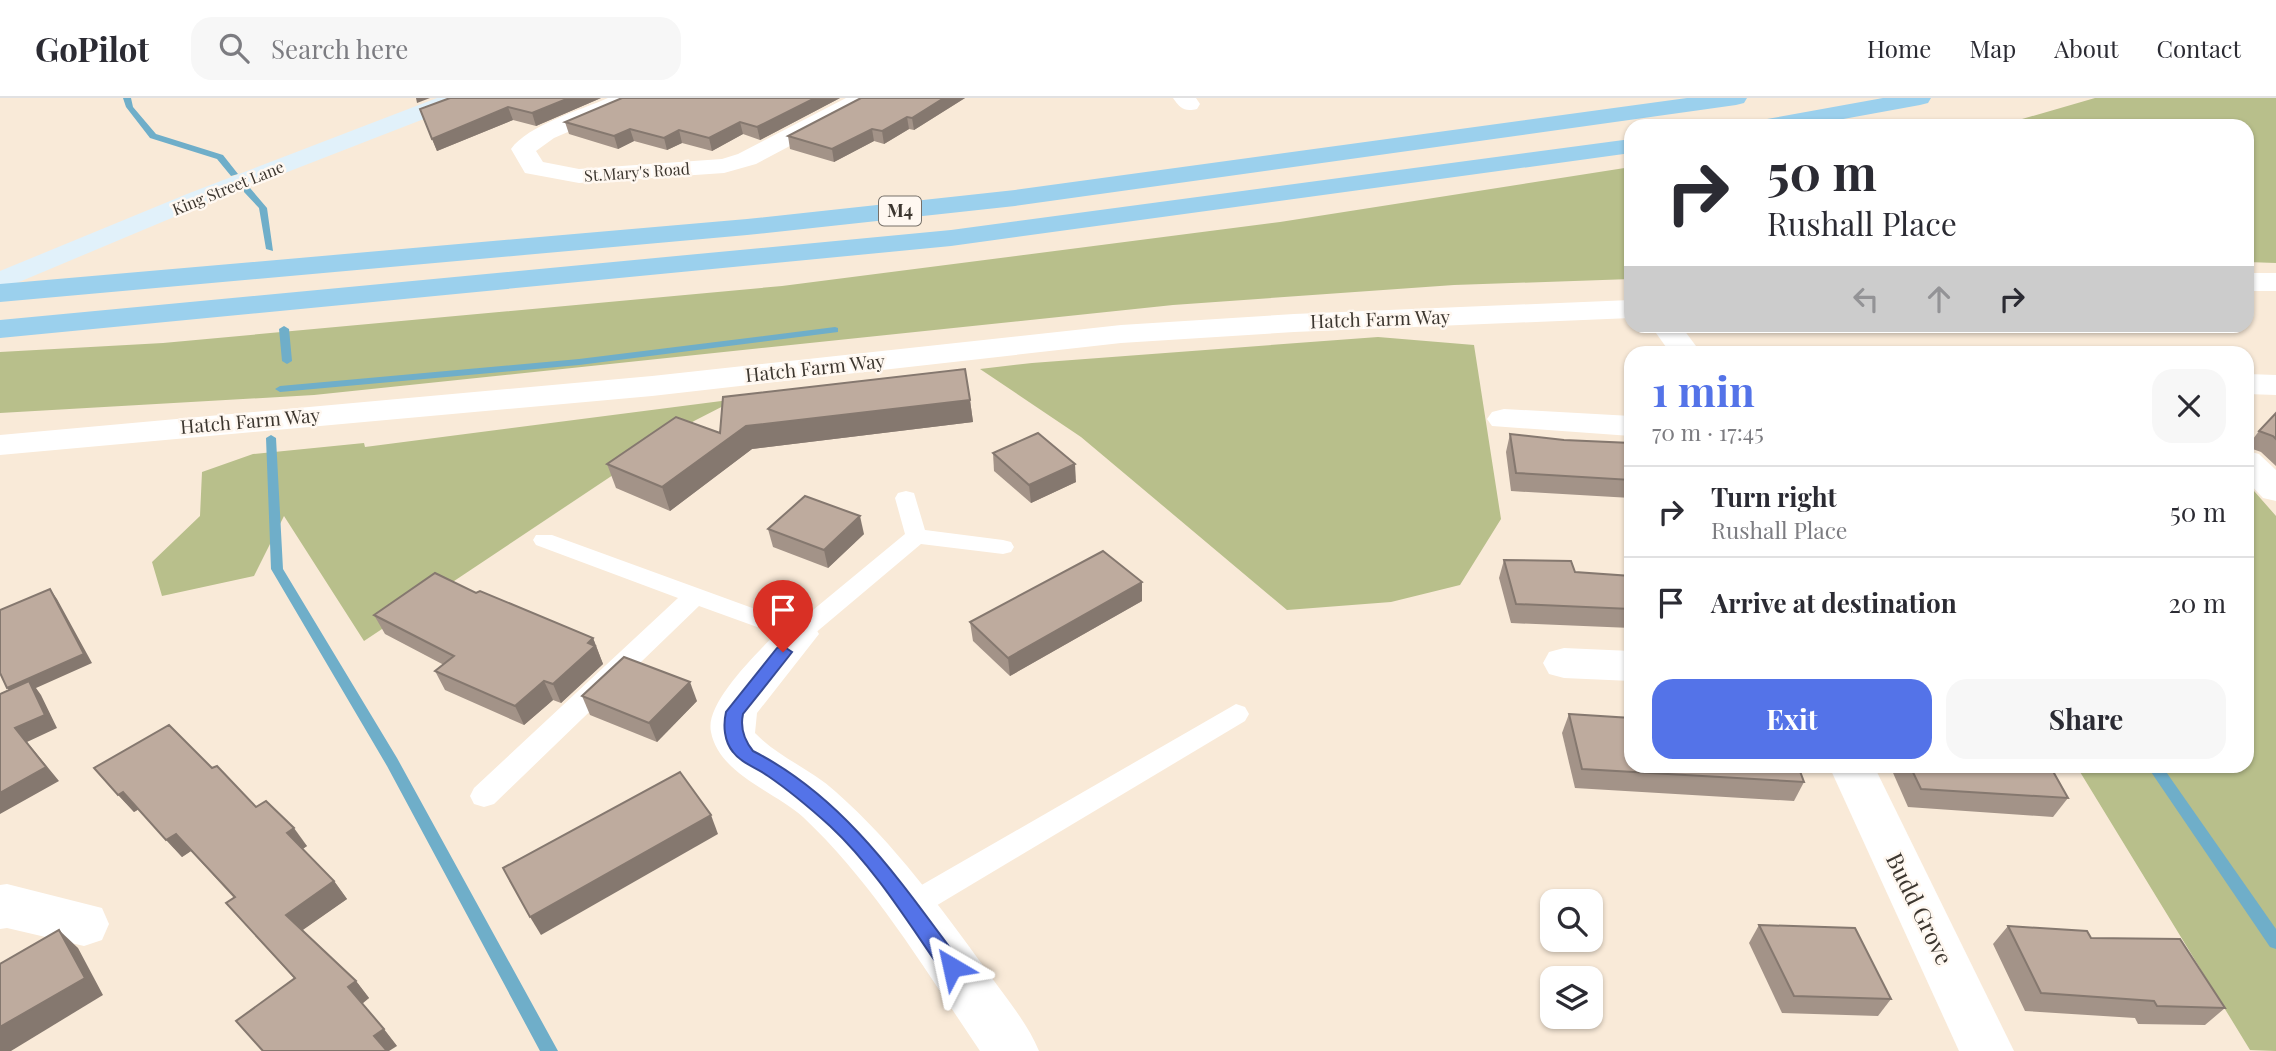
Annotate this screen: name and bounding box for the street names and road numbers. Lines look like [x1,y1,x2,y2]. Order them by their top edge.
street label: King Street Lane [169,156,287,220]
street label: St.Mary's Road [583,157,691,186]
road number: M4 [879,196,921,226]
street label: Hatch Farm Way [1309,303,1451,333]
street label: Hatch Farm Way [744,347,886,387]
street label: Hatch Farm Way [179,401,321,439]
street label: Budd Grove [1880,847,1961,970]

